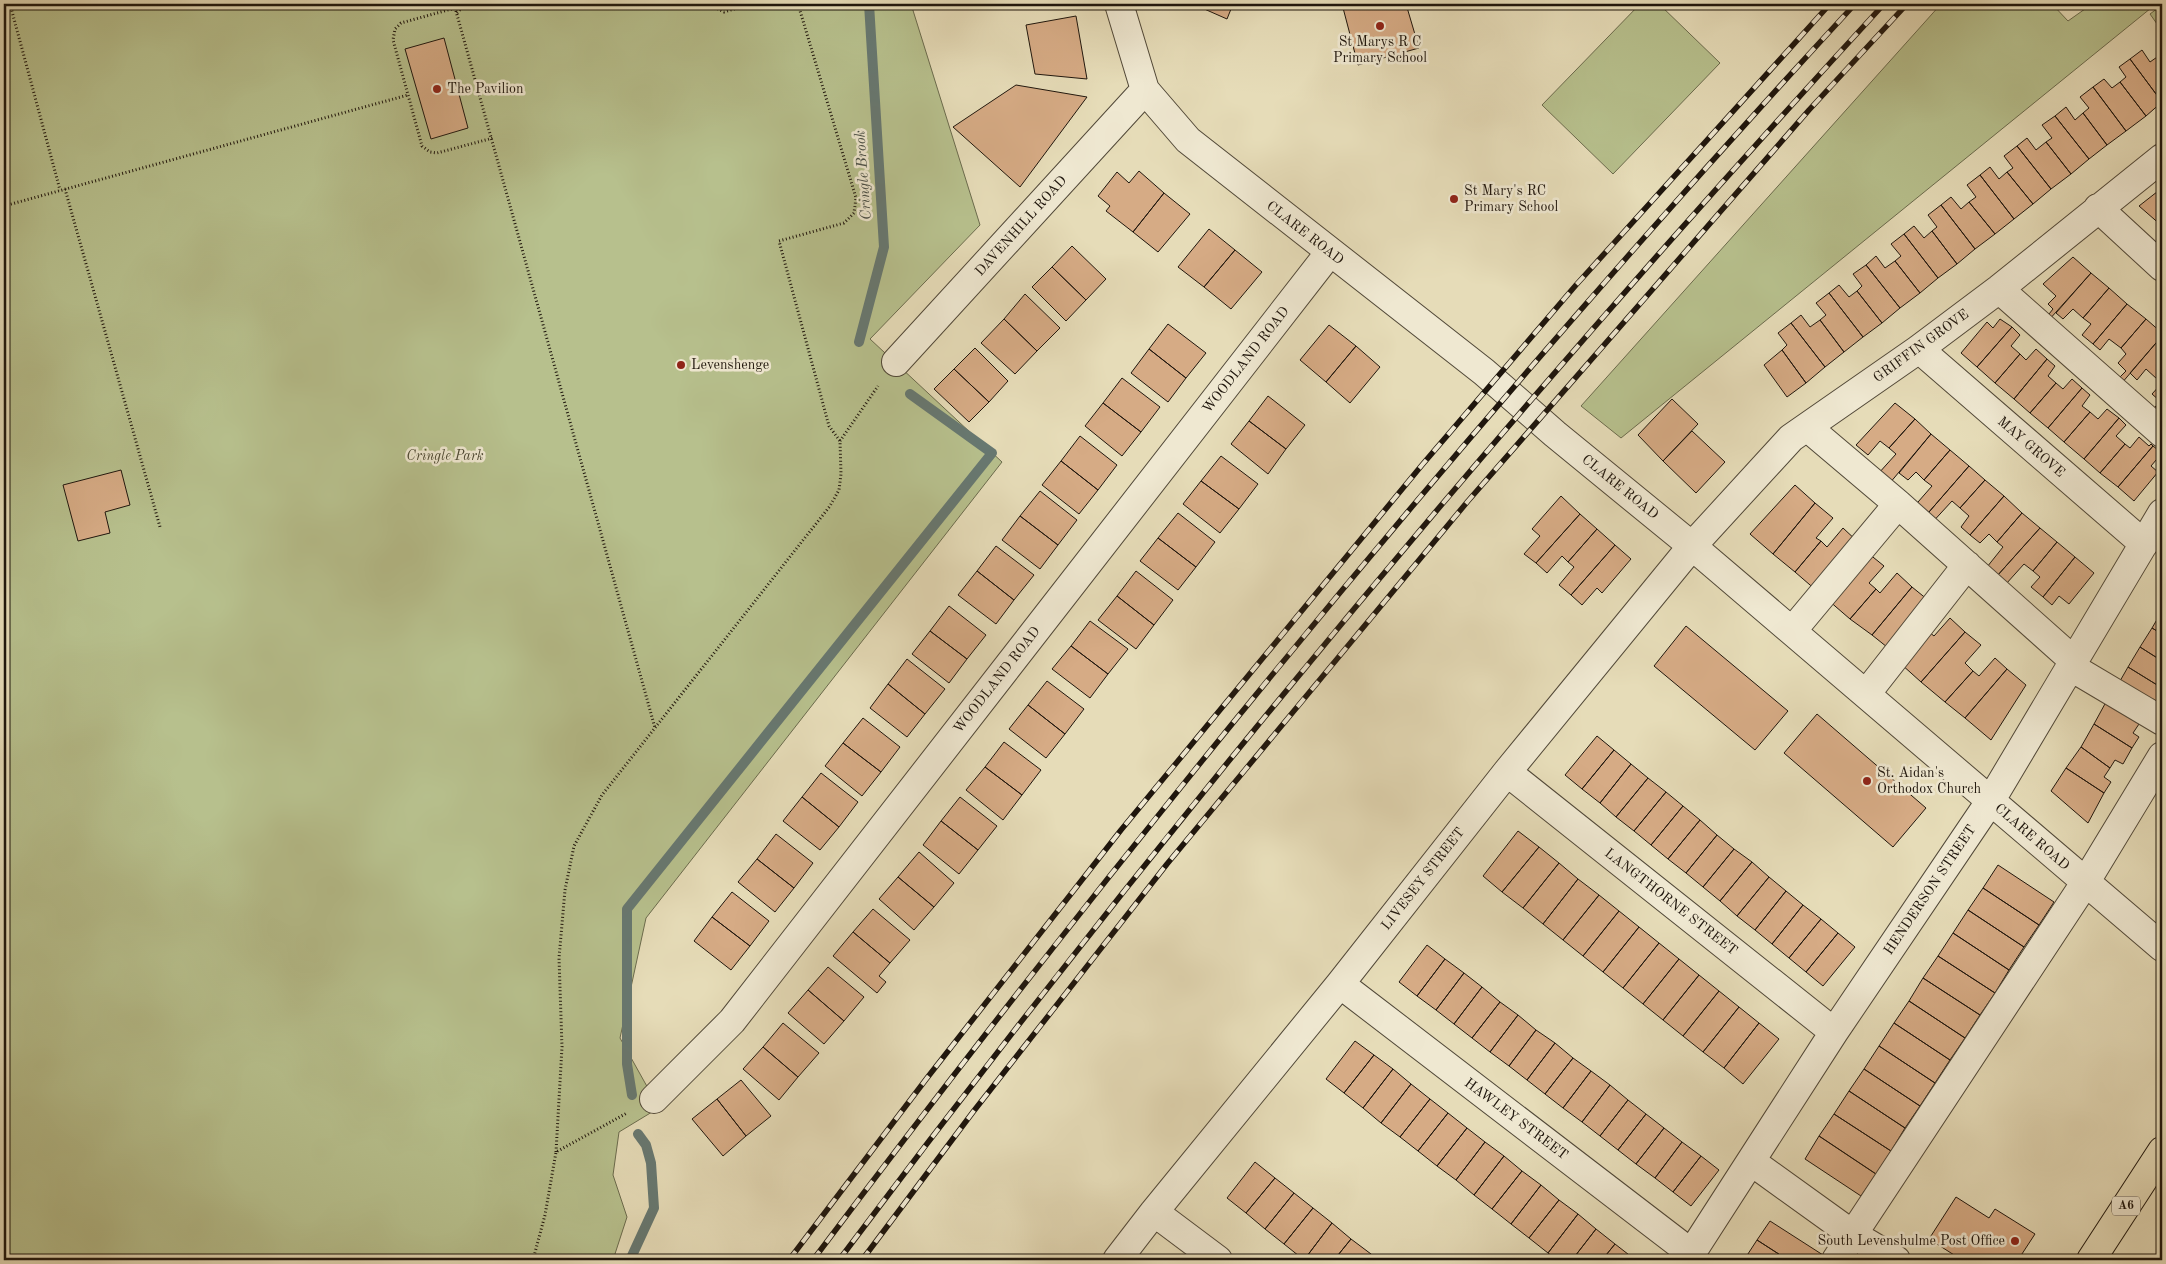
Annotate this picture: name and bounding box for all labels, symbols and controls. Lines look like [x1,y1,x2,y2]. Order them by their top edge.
marker: St Marys R C Primary School [1374,20,1386,32]
place label: St Marys R C Primary School [1333,35,1427,65]
place label: The Pavilion [447,82,524,96]
marker: The Pavilion [431,83,443,95]
water label: Cringle Brook [853,130,875,220]
street label: DAVENHILL ROAD [972,173,1070,279]
place label: St Mary's RC Primary School [1464,184,1558,214]
marker: St Mary's RC Primary School [1448,193,1460,205]
street label: CLARE ROAD [1264,199,1346,267]
street label: WOODLAND ROAD [1200,304,1292,416]
street label: GRIFFIN GROVE [1871,307,1971,385]
place label: Levenshenge [691,358,769,372]
marker: Levenshenge [675,359,687,371]
street label: MAY GROVE [1995,414,2067,480]
park label: Cringle Park [406,449,484,464]
street label: CLARE ROAD [1579,452,1661,522]
street label: WOODLAND ROAD [951,624,1043,736]
place label: St. Aidan's Orthodox Church [1877,766,1981,796]
marker: St. Aidan's Orthodox Church [1861,775,1873,787]
street label: CLARE ROAD [1992,801,2072,873]
street label: HENDERSON STREET [1881,823,1979,957]
street label: LIVESEY STREET [1379,825,1467,933]
street label: LANGTHORNE STREET [1602,846,1740,958]
street label: HAWLEY STREET [1462,1076,1570,1162]
road number: A6 [2112,1196,2140,1216]
place label: South Levenshulme Post Office [1817,1234,2005,1248]
marker: South Levenshulme Post Office [2009,1235,2021,1247]

